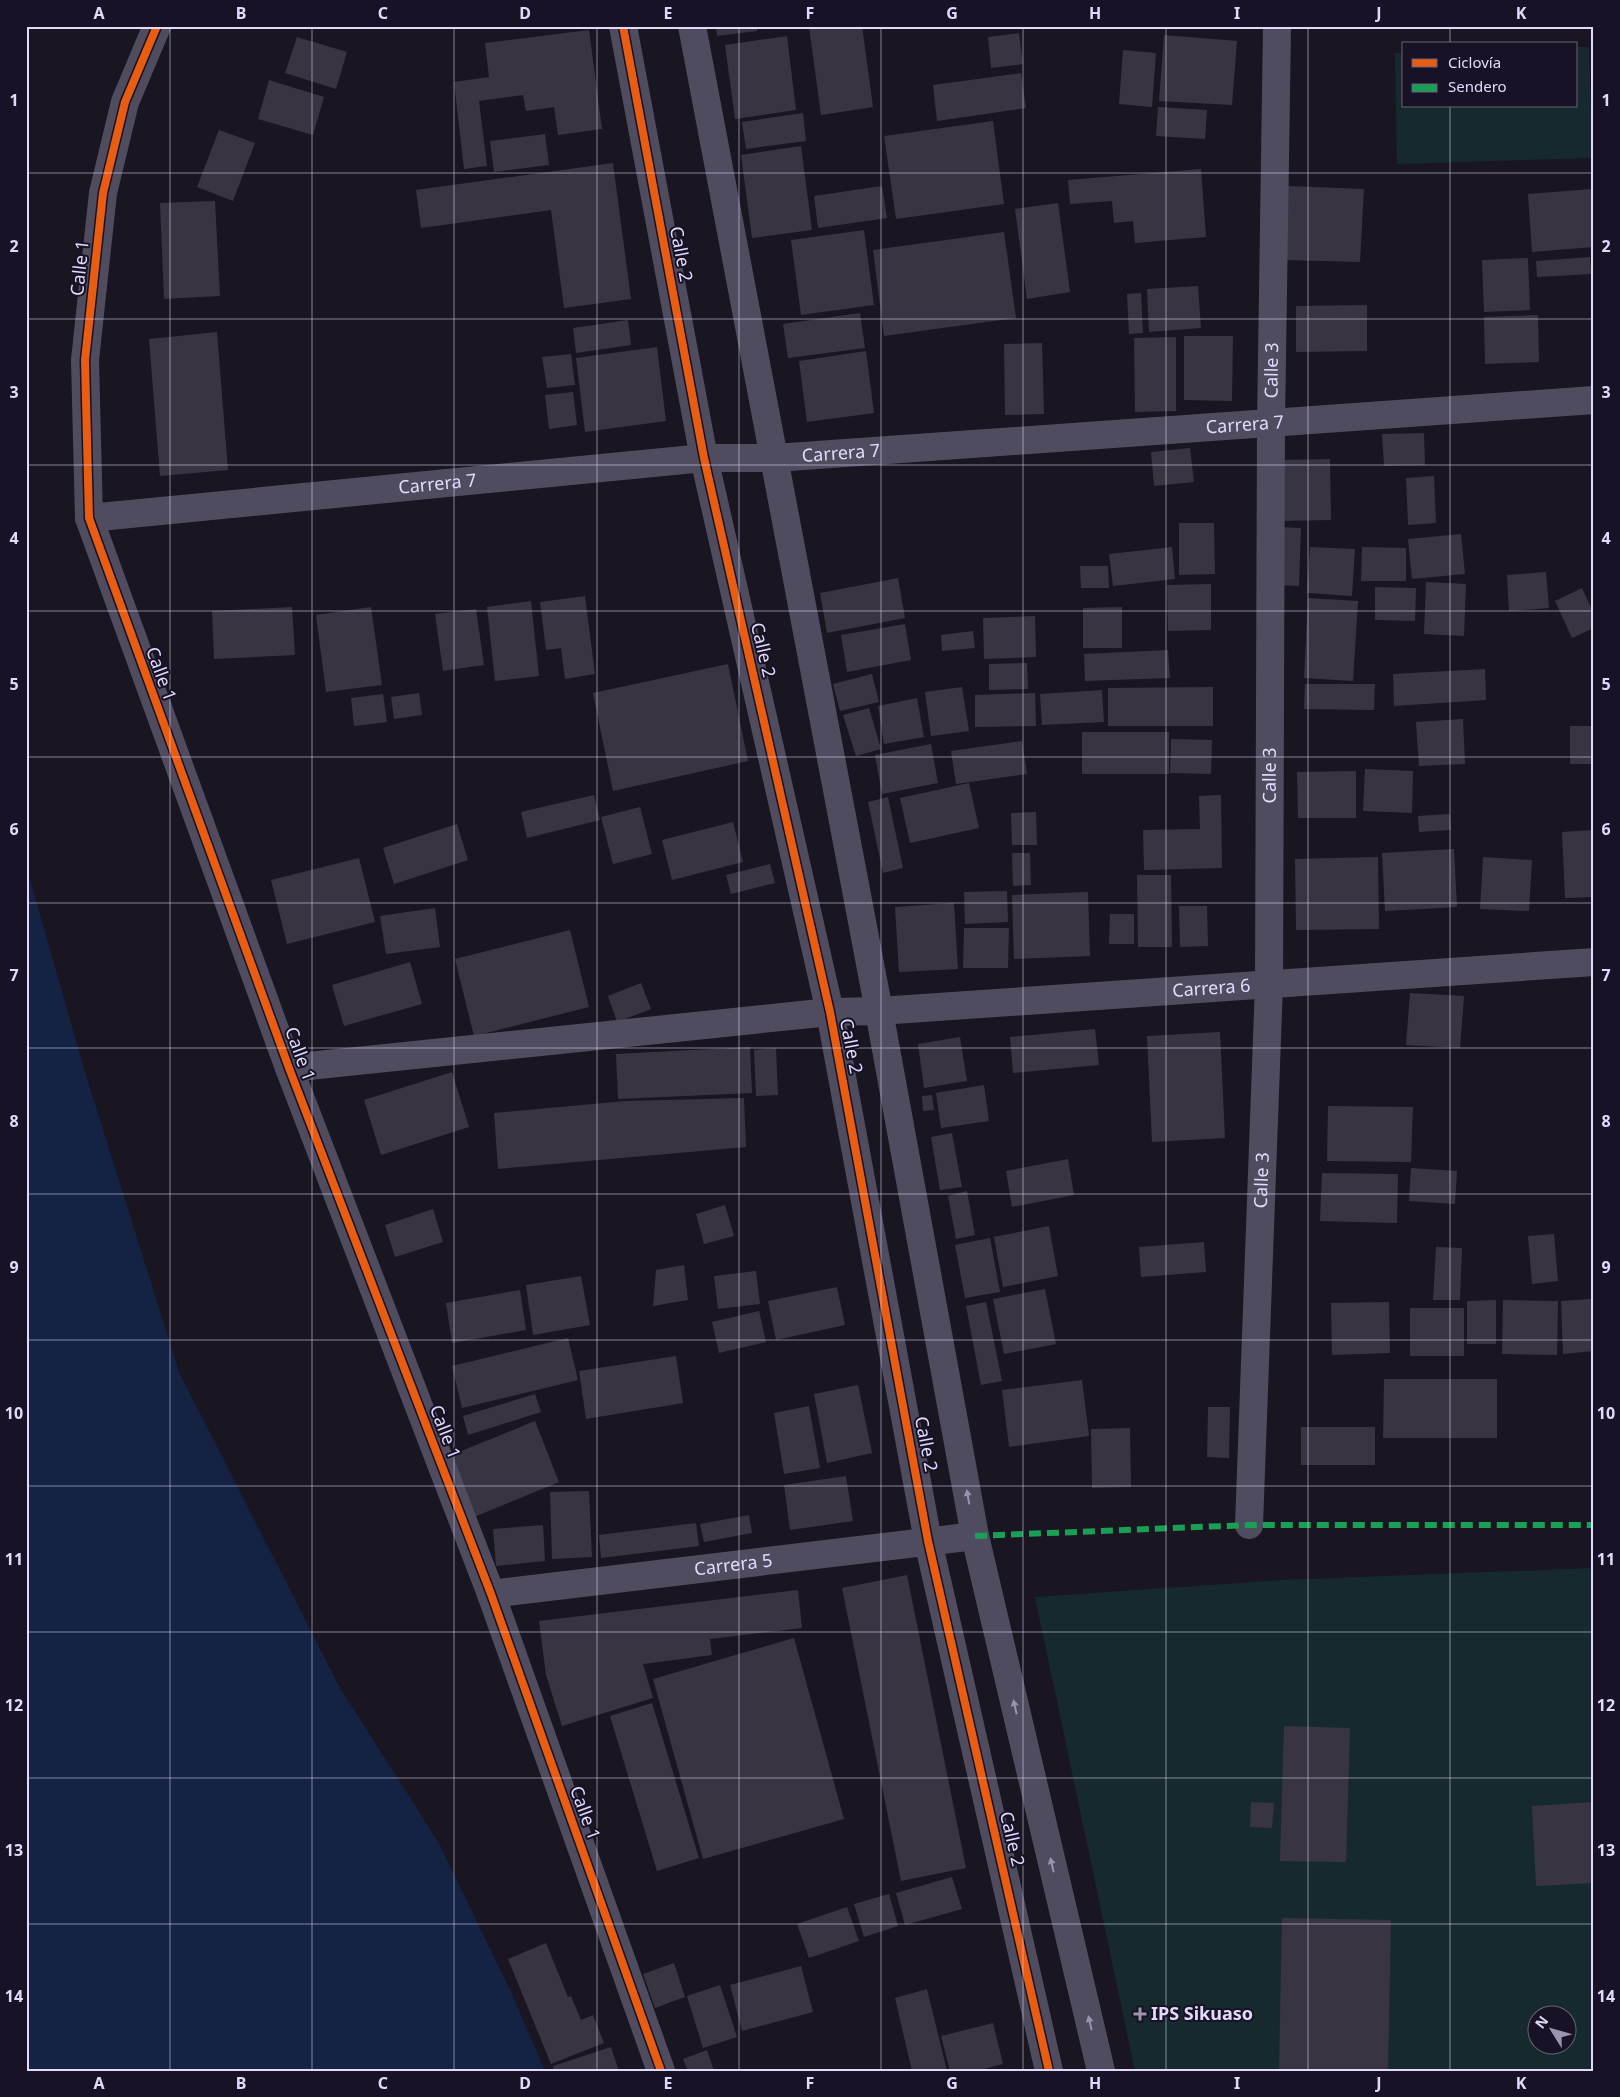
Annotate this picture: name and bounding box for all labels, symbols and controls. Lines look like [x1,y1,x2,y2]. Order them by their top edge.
text: A [93,2,105,24]
text: B [236,2,246,24]
text: C [378,2,388,24]
text: D [519,2,531,24]
text: E [664,2,673,24]
text: F [806,2,814,24]
text: G [946,2,958,24]
text: H [1089,2,1101,24]
text: I [1234,2,1240,24]
text: J [1374,2,1382,24]
text: K [1516,2,1527,24]
legend [1402,42,1578,108]
text: Ciclovía [1448,52,1501,72]
text: Sendero [1448,76,1507,96]
text: 1 [9,89,19,111]
text: 1 [1601,89,1611,111]
street label: Calle 2 [665,224,699,284]
text: 2 [9,235,19,257]
text: 2 [1601,235,1611,257]
street label: Calle 1 [64,239,94,297]
street label: Calle 3 [1258,342,1283,399]
text: 3 [9,381,19,403]
text: 3 [1601,381,1611,403]
street label: Carrera 7 [1205,409,1285,438]
street label: Carrera 7 [801,438,881,467]
street label: Carrera 7 [397,467,477,499]
text: 4 [9,527,19,549]
text: 4 [1601,527,1611,549]
street label: Calle 2 [746,620,782,680]
street label: Calle 1 [141,643,183,704]
text: 5 [9,673,19,695]
text: 5 [1601,673,1611,695]
street label: Calle 3 [1257,747,1281,803]
text: 6 [9,818,19,840]
text: 6 [1601,818,1611,840]
text: 7 [9,964,19,986]
text: 7 [1601,964,1611,986]
street label: Carrera 6 [1171,973,1251,1002]
street label: Calle 2 [835,1016,869,1076]
street label: Calle 1 [280,1023,322,1084]
text: 8 [9,1110,19,1132]
text: 8 [1601,1110,1611,1132]
street label: Calle 3 [1248,1152,1274,1209]
text: 9 [9,1256,19,1278]
text: 9 [1601,1256,1611,1278]
street label: Calle 1 [425,1401,467,1462]
text: 10 [5,1402,23,1424]
text: 10 [1597,1402,1615,1424]
street label: Calle 2 [910,1414,944,1474]
one-way arrow [964,1490,972,1505]
street label: Carrera 5 [693,1547,773,1581]
text: 11 [5,1548,23,1570]
text: 11 [1597,1548,1615,1570]
text: 12 [5,1694,23,1716]
text: 12 [1597,1694,1615,1716]
one-way arrow [1011,1699,1019,1714]
street label: Calle 1 [565,1782,607,1843]
street label: Calle 2 [995,1809,1031,1869]
text: 13 [5,1839,23,1861]
text: 13 [1597,1839,1615,1861]
one-way arrow [1048,1858,1056,1873]
text: 14 [5,1985,23,2007]
text: 14 [1597,1985,1615,2007]
place label: IPS Sikuaso [1151,2001,1253,2025]
north arrow [1528,2004,1578,2054]
marker: IPS Sikuaso [1133,2007,1147,2021]
text: N [1530,2012,1552,2032]
one-way arrow [1086,2016,1094,2031]
text: A [93,2072,105,2094]
text: B [236,2072,246,2094]
text: C [378,2072,388,2094]
text: D [519,2072,531,2094]
text: E [664,2072,673,2094]
text: F [806,2072,814,2094]
text: G [946,2072,958,2094]
text: H [1089,2072,1101,2094]
text: I [1234,2072,1240,2094]
text: J [1374,2072,1382,2094]
text: K [1516,2072,1527,2094]

